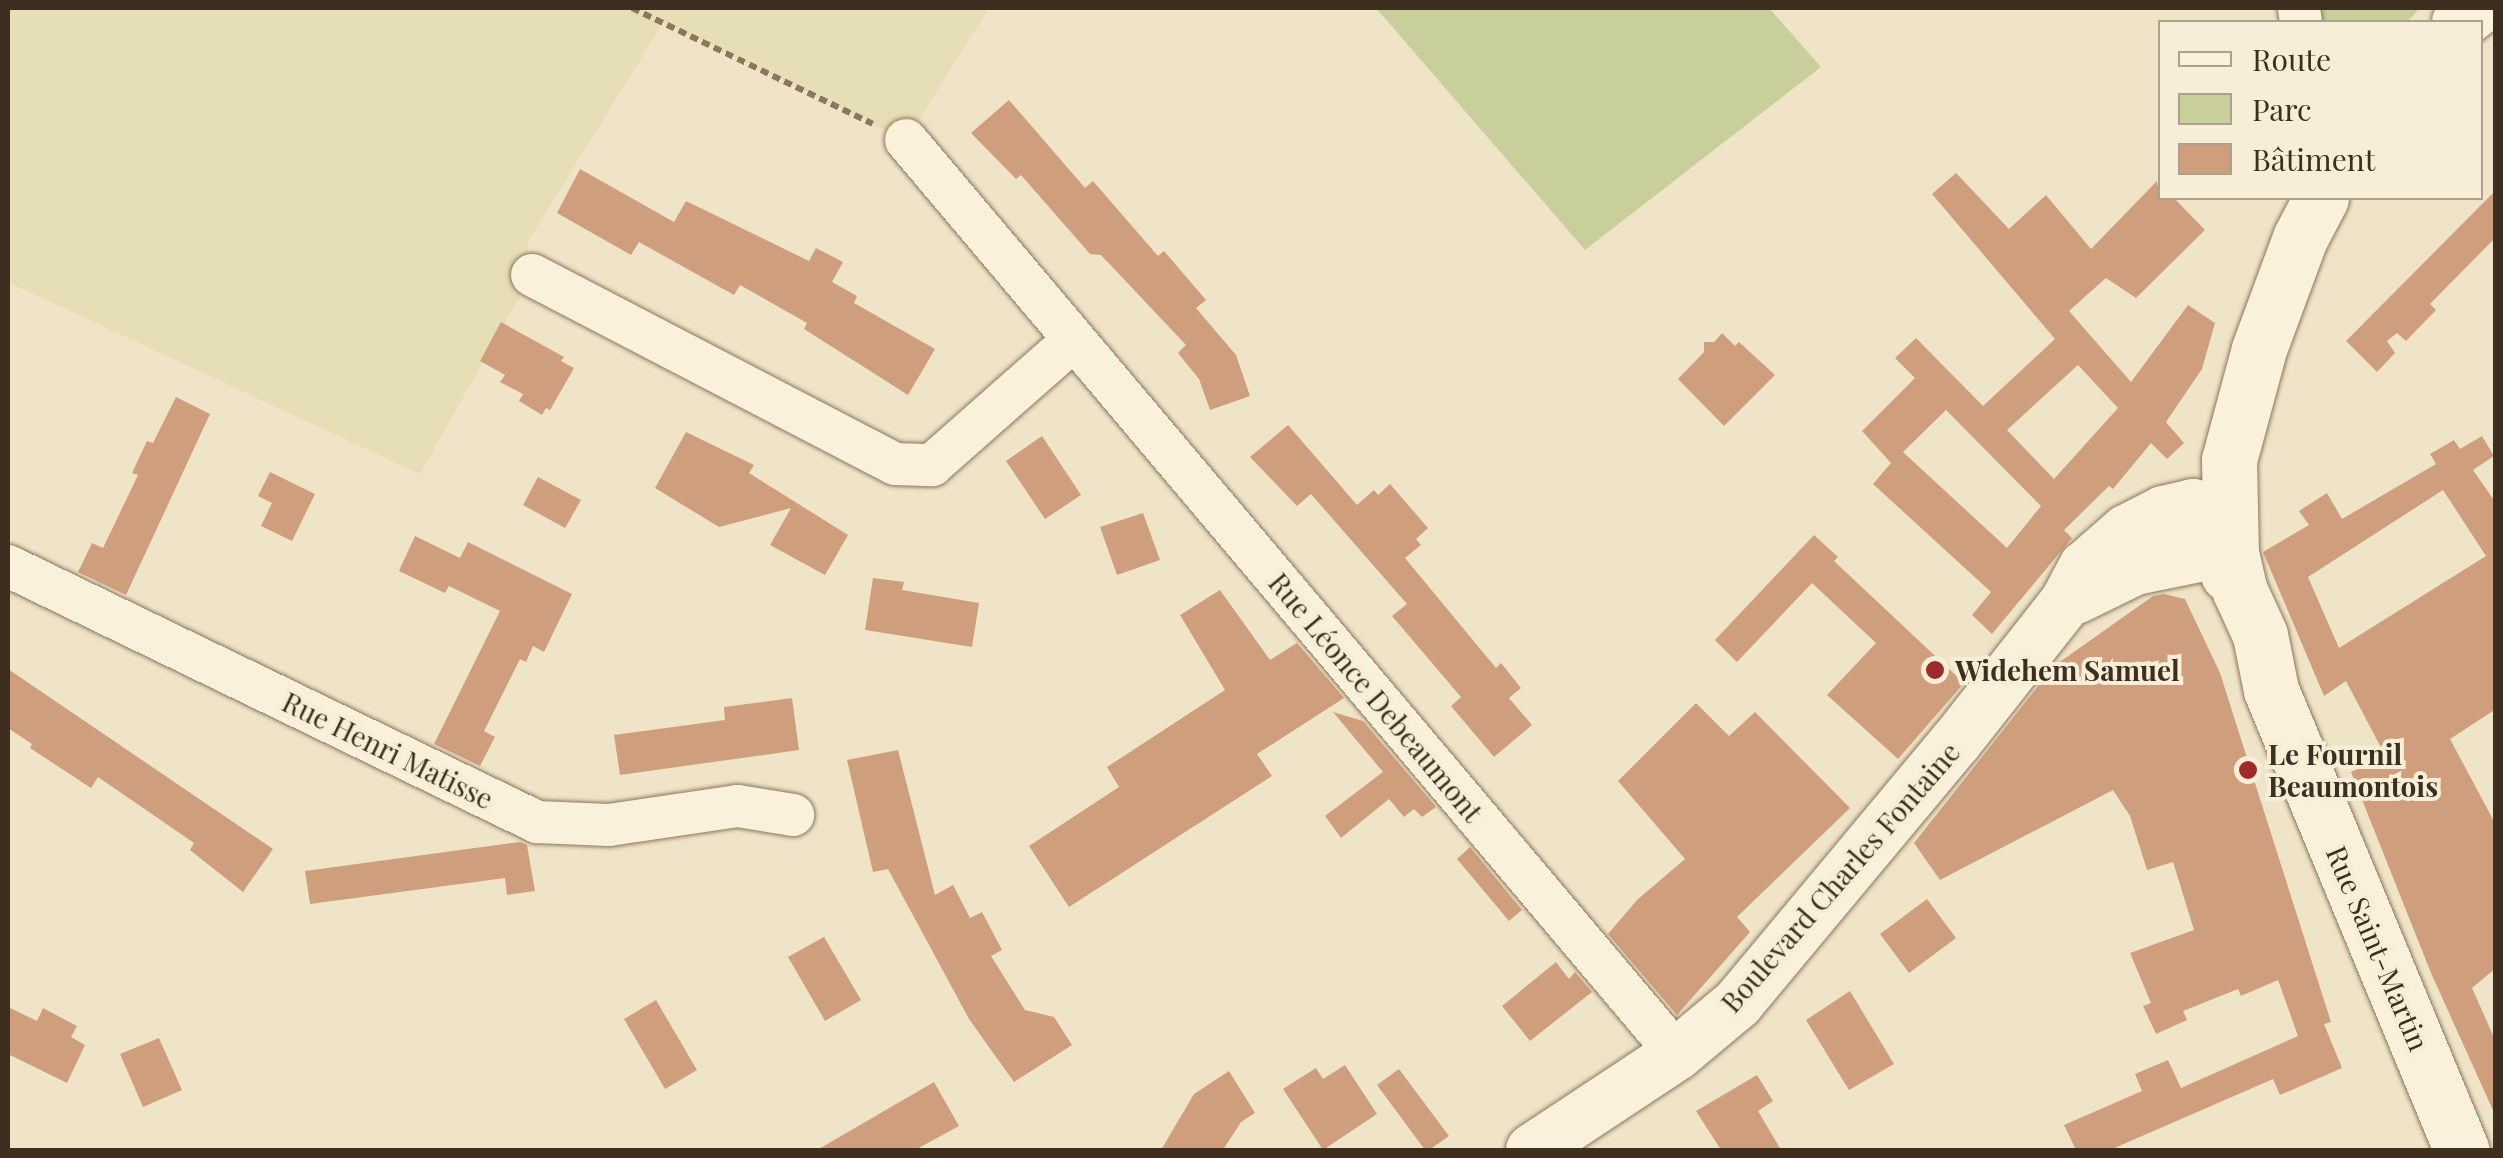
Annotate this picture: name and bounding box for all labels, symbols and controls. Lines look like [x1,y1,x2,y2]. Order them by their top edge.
legend [2158,20,2483,200]
text: Route [2252,39,2331,79]
text: Parc [2252,89,2312,129]
text: Bâtiment [2252,139,2375,179]
street label: Rue Léonce Debeaumont [1262,566,1490,828]
place label: Widehem Samuel [1955,653,2180,687]
marker: Widehem Samuel [1924,659,1946,681]
street label: Rue Henri Matisse [277,684,499,816]
street label: Boulevard Charles Fontaine [1714,735,1966,1019]
place label: Le Fournil Beaumontois [2268,737,2438,803]
marker: Le Fournil Beaumontois [2237,759,2259,781]
street label: Rue Saint-Martin [2320,841,2436,1055]

